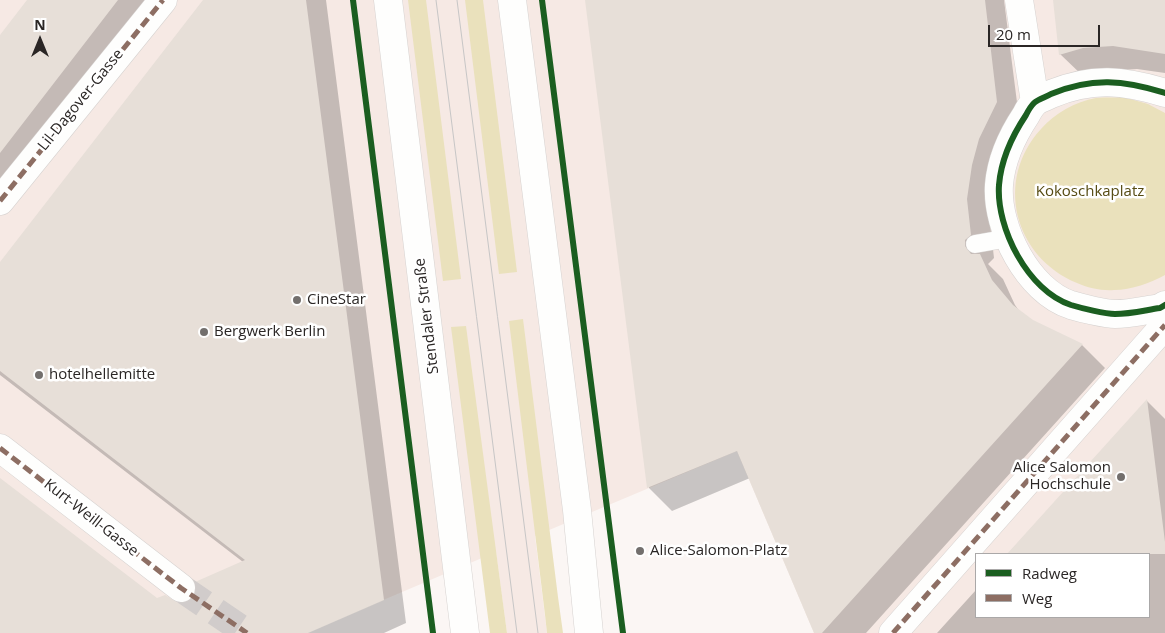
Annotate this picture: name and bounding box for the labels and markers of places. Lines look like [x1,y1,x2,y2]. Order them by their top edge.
place label: CineStar [307,291,366,309]
marker: CineStar [291,294,303,306]
place label: Bergwerk Berlin [214,323,325,341]
marker: Bergwerk Berlin [198,326,210,338]
place label: hotelhellemitte [49,366,155,384]
marker: hotelhellemitte [33,369,45,381]
place label: Alice Salomon Hochschule [1013,459,1111,494]
marker: Alice Salomon Hochschule [1115,471,1127,483]
place label: Alice-Salomon-Platz [650,542,787,560]
marker: Alice-Salomon-Platz [634,545,646,557]

